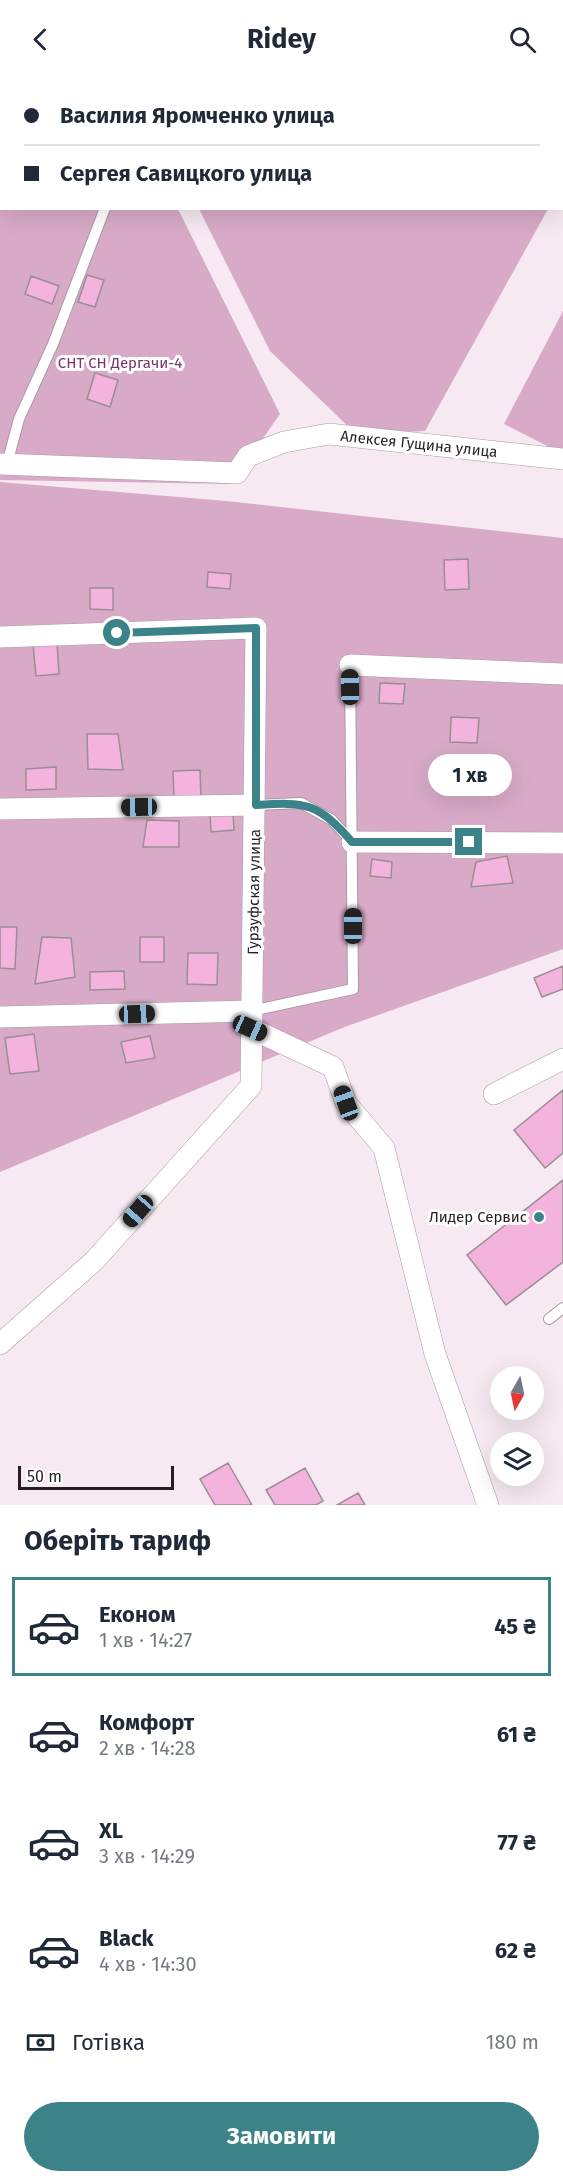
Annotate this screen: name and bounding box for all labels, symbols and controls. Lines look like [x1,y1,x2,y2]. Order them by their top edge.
icon: back [24,23,57,56]
text: Ridey [247,23,316,55]
icon: search [506,23,539,56]
text: Василия Яромченко улица [60,102,335,129]
text: Сергея Савицкого улица [60,160,312,187]
park label: СНТ СН Дергачи-4 [58,354,182,372]
street label: Алексея Гущина улица [340,427,498,461]
route start [103,619,130,646]
car [341,669,359,705]
callout: 1 хв [427,755,511,797]
text: 1 хв [452,763,488,787]
car [121,798,157,816]
route end [455,828,482,855]
street label: Гурзуфская улица [244,829,264,955]
car [344,908,362,944]
car [119,1004,155,1024]
car [230,1012,270,1044]
car [331,1083,361,1123]
car [119,1192,157,1230]
place label: Лидер Сервис [429,1208,527,1226]
marker: Лидер Сервис [532,1210,546,1224]
north arrow [490,1366,544,1420]
map controls [490,1366,544,1486]
button: layers [490,1432,544,1486]
scale bar [18,1463,174,1490]
text: 50 m [27,1467,62,1486]
text: Оберіть тариф [24,1525,211,1557]
icon: car [27,1600,81,1654]
text: Економ [99,1601,176,1628]
text: 45 ₴ [494,1613,536,1640]
text: 1 хв · 14:27 [99,1628,192,1652]
icon: car [27,1708,81,1762]
text: Комфорт [99,1709,194,1736]
text: 61 ₴ [497,1721,536,1748]
text: 2 хв · 14:28 [99,1736,196,1760]
icon: car [27,1816,81,1870]
text: XL [99,1817,123,1844]
text: 77 ₴ [498,1829,536,1856]
text: 3 хв · 14:29 [99,1844,195,1868]
icon: car [27,1924,81,1978]
text: Black [99,1925,154,1952]
text: 62 ₴ [495,1937,536,1964]
text: 4 хв · 14:30 [99,1952,197,1976]
icon: cash [24,2026,57,2059]
text: Готівка [72,2029,145,2056]
text: 180 m [486,2030,539,2054]
button: Замовити [24,2102,539,2171]

